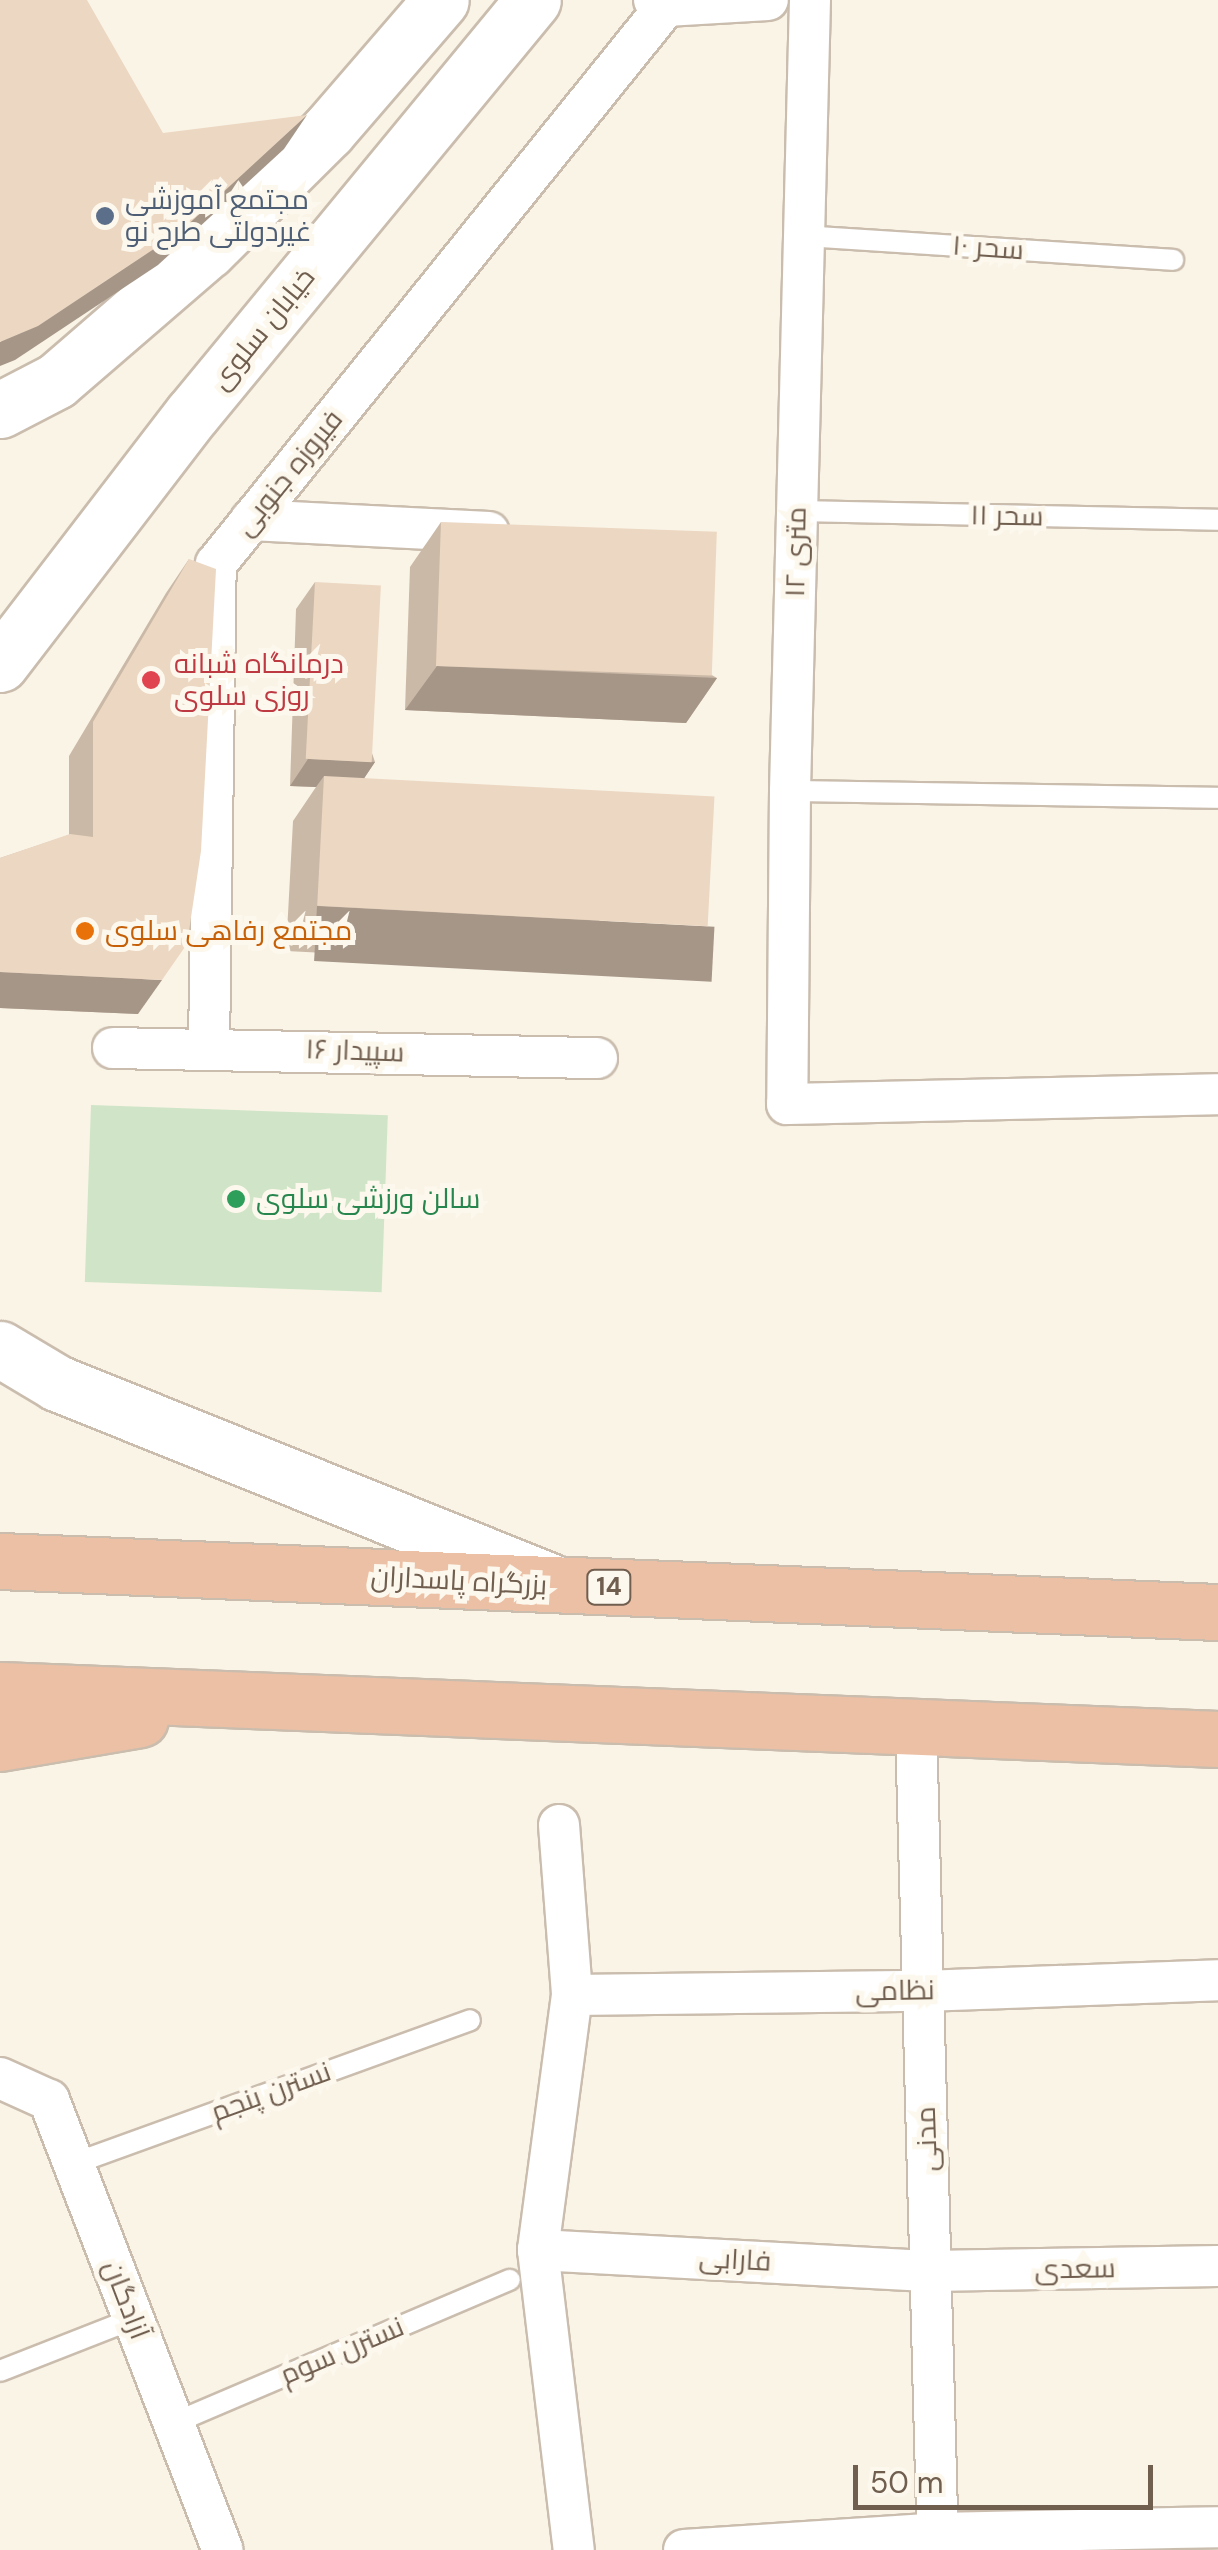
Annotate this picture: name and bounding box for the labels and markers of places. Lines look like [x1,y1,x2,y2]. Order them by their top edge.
place label: مجتمع آموزشی غیردولتی طرح نو [125,183,312,249]
marker: مجتمع آموزشی غیردولتی طرح نو [94,205,116,227]
place label: درمانگاه شبانه روزی سلوی [174,647,344,713]
marker: درمانگاه شبانه روزی سلوی [138,667,164,693]
place label: مجتمع رفاهی سلوی [105,914,352,948]
marker: مجتمع رفاهی سلوی [74,920,96,942]
place label: سالن ورزشی سلوی [256,1182,481,1216]
marker: سالن ورزشی سلوی [225,1188,247,1210]

